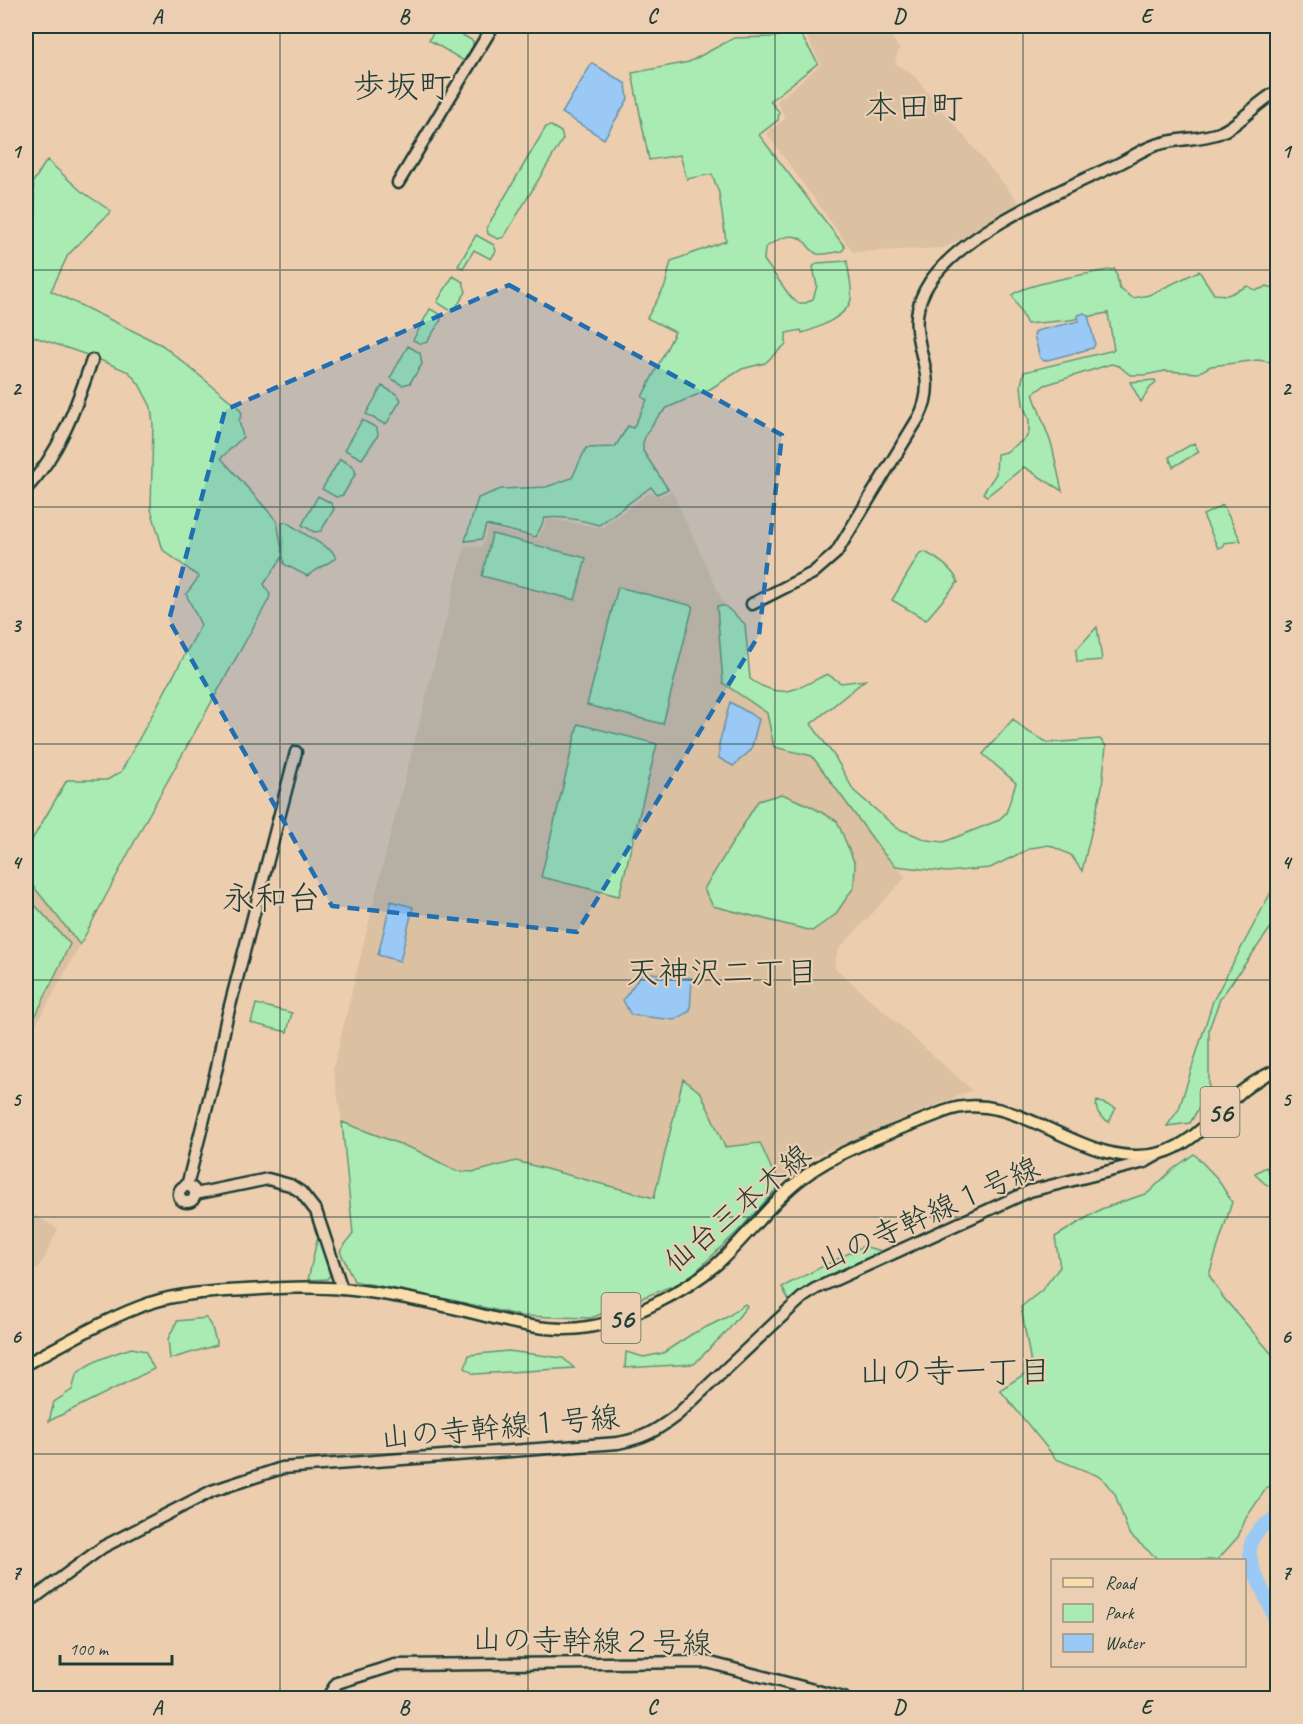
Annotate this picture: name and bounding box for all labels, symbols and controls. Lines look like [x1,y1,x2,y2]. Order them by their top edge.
text: A [152,4,164,29]
text: B [399,4,411,29]
text: C [647,4,659,29]
text: D [893,4,907,29]
text: E [1141,4,1155,29]
district label: 歩坂町 [353,65,452,107]
district label: 本田町 [865,86,964,128]
text: 1 [12,139,23,164]
text: 1 [1282,139,1293,164]
text: 2 [12,376,23,401]
text: 2 [1282,376,1293,401]
text: 3 [12,613,23,638]
text: 3 [1282,613,1293,638]
text: 4 [12,850,24,875]
text: 4 [1282,850,1294,875]
district label: 永和台 [222,877,321,919]
district label: 天神沢二丁目 [626,952,818,993]
text: 5 [12,1087,23,1112]
road number: 56 [1200,1087,1240,1137]
text: 5 [1282,1087,1293,1112]
street label: 仙台三本木線 [656,1136,818,1280]
street label: 山の寺幹線１号線 [811,1148,1045,1280]
road number: 56 [602,1293,640,1343]
text: 6 [11,1324,22,1349]
text: 6 [1281,1324,1292,1349]
district label: 山の寺一丁目 [859,1351,1051,1392]
street label: 山の寺幹線１号線 [379,1398,621,1456]
legend [1051,1559,1246,1667]
text: 7 [12,1560,23,1585]
text: 7 [1282,1560,1293,1585]
text: Road [1105,1572,1138,1594]
text: Park [1105,1602,1135,1624]
street label: 山の寺幹線２号線 [472,1620,712,1662]
scale bar [60,1628,172,1666]
text: Water [1105,1632,1146,1654]
text: 100 m [69,1638,110,1660]
text: A [152,1695,164,1720]
text: B [399,1695,411,1720]
text: C [647,1695,659,1720]
text: D [893,1695,907,1720]
text: E [1141,1695,1155,1720]

